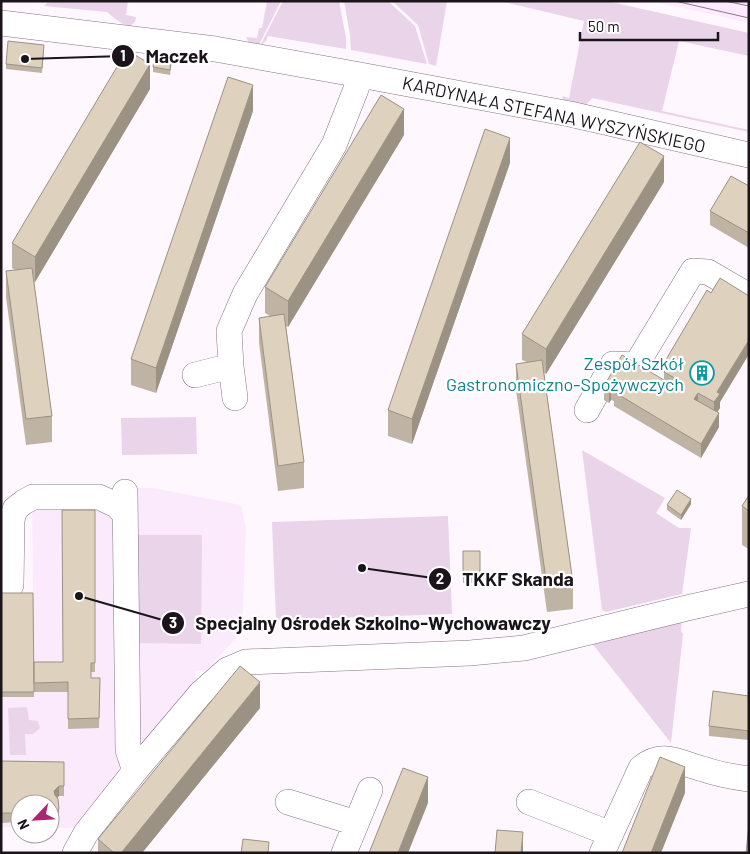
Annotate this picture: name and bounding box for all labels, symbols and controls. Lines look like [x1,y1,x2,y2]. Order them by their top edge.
scale bar [580,10,718,42]
text: 50 m [588,17,620,35]
callout: Maczek [110,39,218,73]
text: Maczek [145,44,209,67]
text: 1 [120,46,126,64]
street label: KARDYNAŁA STEFANA WYSZYŃSKIEGO [400,71,708,157]
place label: Zespół Szkół Gastronomiczno-Spożywczych [446,352,684,395]
building icon: Zespół Szkół Gastronomiczno-Spożywczych [689,360,715,386]
callout: TKKF Skanda [427,562,584,596]
text: TKKF Skanda [462,567,574,590]
text: 2 [436,569,444,587]
callout: Specjalny Ośrodek Szkolno-Wychowawczy [160,606,561,640]
text: Specjalny Ośrodek Szkolno-Wychowawczy [195,611,551,634]
text: 3 [169,613,177,631]
north arrow [10,794,60,844]
text: N [13,817,32,833]

